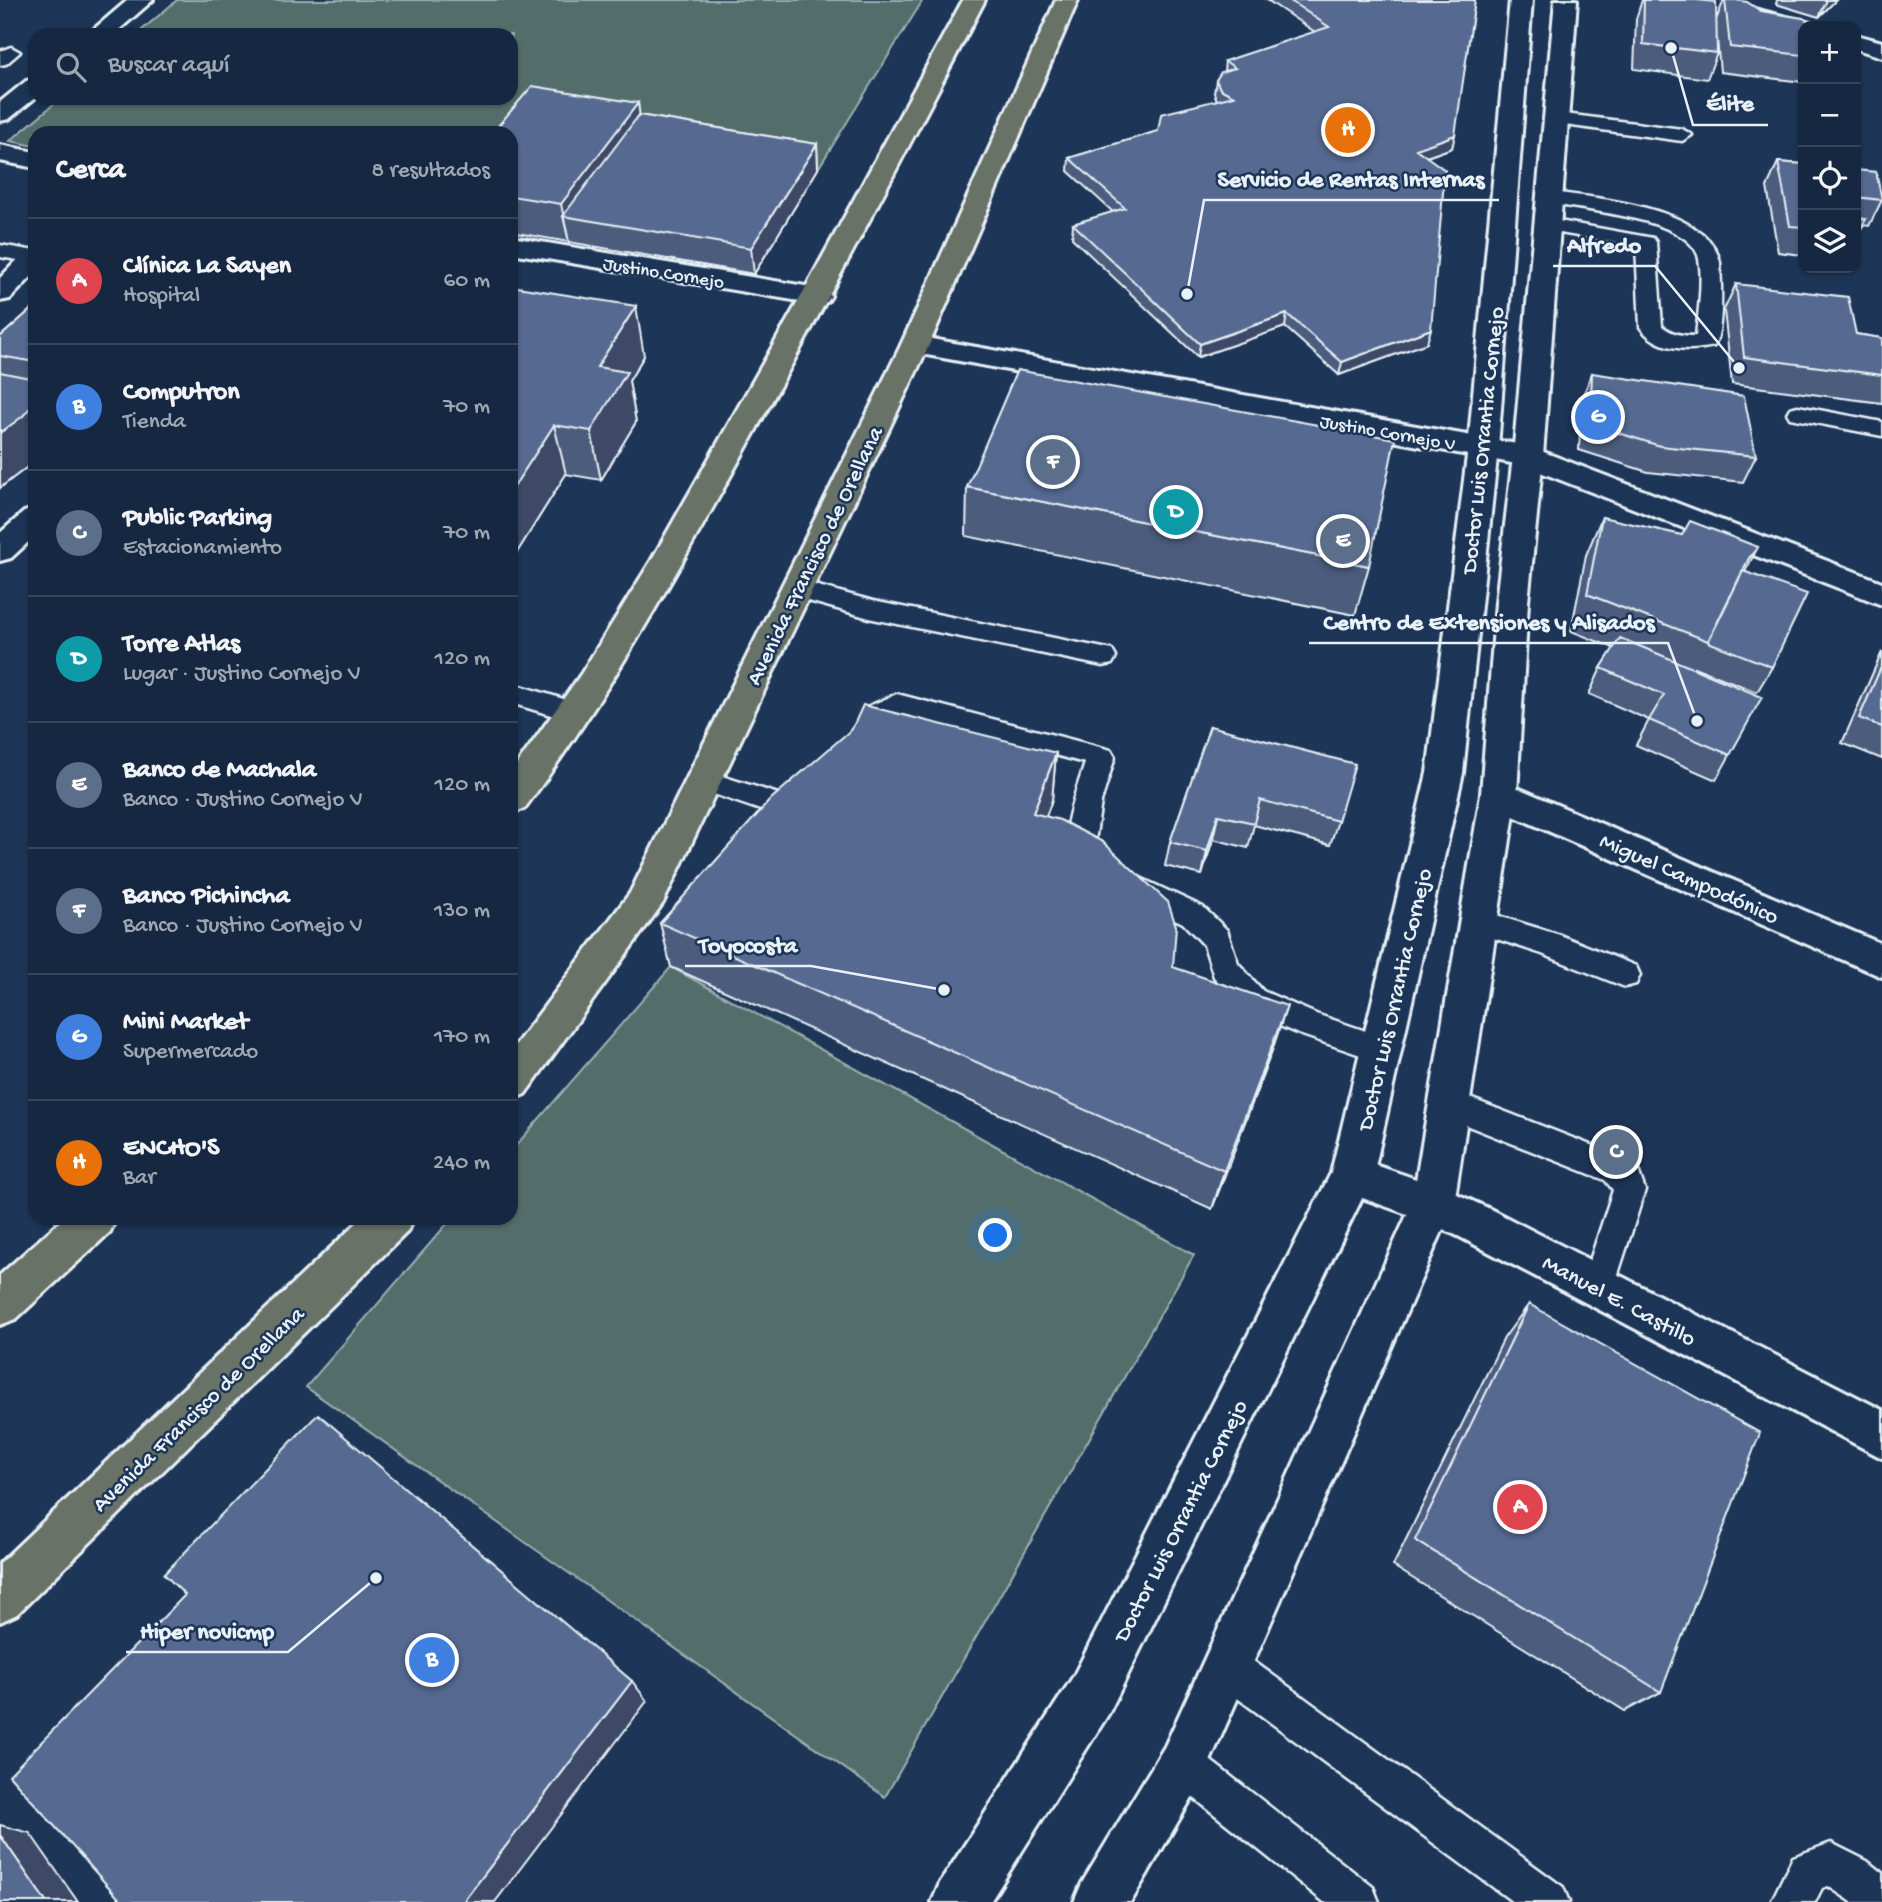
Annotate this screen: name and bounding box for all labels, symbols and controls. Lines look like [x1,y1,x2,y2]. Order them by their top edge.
map controls [1798,21,1861,273]
button: + [1798,21,1861,84]
search box [28,28,518,105]
icon: search [52,48,90,86]
text: Buscar aquí [108,51,230,82]
callout: Élite [1693,80,1768,125]
button: − [1798,84,1861,147]
text: Élite [1706,91,1755,120]
pin: H [1325,104,1371,156]
button: locate [1798,147,1861,210]
text: Cerca [56,154,125,189]
callout: Servicio de Rentas Internas [1204,155,1499,200]
text: 8 resultados [372,158,490,185]
text: Servicio de Rentas Internas [1218,167,1486,196]
button: layers [1798,210,1861,273]
callout: Alfredo [1553,221,1655,266]
text: Alfredo [1566,233,1642,262]
text: Clínica La Sayen [123,252,291,283]
street label: Justino Cornejo [601,254,726,295]
text: A [72,268,86,295]
text: 60 m [444,268,490,295]
text: Hospital [123,283,200,310]
street label: Doctor Luis Orrantia Cornejo [1457,306,1512,577]
text: Computron [123,378,240,409]
pin: G [1575,391,1621,443]
text: B [73,394,85,421]
text: 70 m [443,394,490,421]
text: Tienda [123,409,186,436]
street label: Justino Cornejo V [1318,411,1457,458]
street label: Avenida Francisco de Orellana [742,422,891,690]
pin: F [1030,436,1076,488]
pin: D [1153,486,1199,538]
text: Public Parking [123,504,272,535]
pin: E [1320,515,1366,567]
text: C [73,520,85,547]
text: 70 m [443,520,490,547]
text: Estacionamiento [123,535,282,562]
callout: Centro de Extensiones y Alisados [1309,598,1668,643]
text: Centro de Extensiones y Alisados [1324,610,1656,639]
text: Torre Atlas [123,630,240,661]
text: D [72,646,87,673]
text: 120 m [435,646,490,673]
text: Lugar · Justino Cornejo V [123,661,361,688]
text: Banco de Machala [123,756,316,787]
text: E [72,772,86,799]
text: 120 m [435,772,490,799]
text: Banco · Justino Cornejo V [123,787,363,814]
street label: Miguel Campodónico [1595,829,1782,932]
street label: Doctor Luis Orrantia Cornejo [1353,866,1440,1135]
text: Banco Pichincha [123,882,290,913]
text: F [73,898,85,925]
text: 130 m [434,898,490,925]
text: Banco · Justino Cornejo V [123,913,363,940]
callout: Toyocosta [685,921,811,966]
text: Toyocosta [697,933,799,962]
text: Mini Market [123,1008,248,1039]
text: G [72,1024,86,1051]
text: 170 m [434,1024,490,1051]
text: Supermercado [123,1039,258,1066]
pin: C [1593,1126,1639,1178]
text: ENCHO'S [123,1134,219,1165]
text: H [72,1150,86,1177]
text: 240 m [433,1150,490,1177]
text: Bar [123,1165,156,1192]
your location [978,1218,1012,1252]
street label: Manuel E. Castillo [1537,1250,1700,1354]
street label: Avenida Francisco de Orellana [88,1301,312,1519]
street label: Doctor Luis Orrantia Cornejo [1108,1396,1255,1649]
pin: A [1497,1481,1543,1533]
callout: Hiper novicmp [126,1607,288,1652]
text: Hiper novicmp [140,1619,274,1648]
pin: B [409,1634,455,1686]

